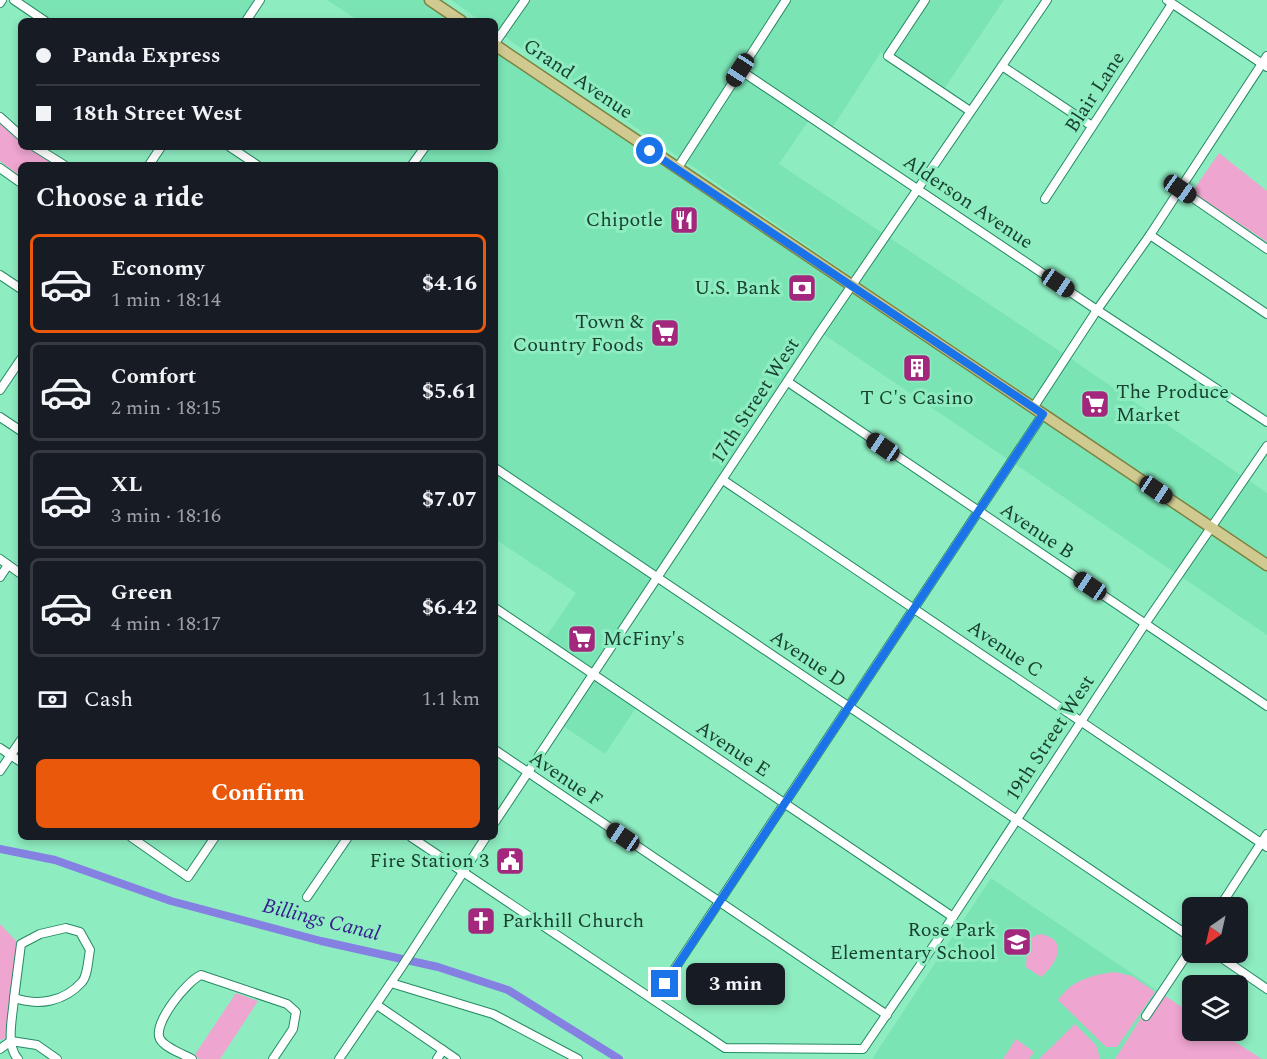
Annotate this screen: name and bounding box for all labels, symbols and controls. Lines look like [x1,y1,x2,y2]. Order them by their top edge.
street label: Grand Avenue [517,31,639,127]
text: Panda Express [72,39,221,72]
street label: Blair Lane [1057,45,1133,139]
car [723,50,757,90]
text: 18th Street West [72,97,242,130]
route start [636,137,663,164]
street label: Alderson Avenue [897,147,1039,257]
car [1160,171,1200,207]
text: Choose a ride [36,177,204,219]
restaurant icon: Chipotle [668,204,700,236]
place label: Chipotle [586,205,663,235]
text: Economy [111,252,204,285]
icon: car [39,257,93,311]
car [1038,265,1078,301]
text: $4.16 [422,267,477,300]
bank icon: U.S. Bank [786,272,818,304]
place label: U.S. Bank [694,273,781,303]
text: 1 min · 18:14 [111,285,221,315]
place label: Town & Country Foods [513,307,644,360]
supermarket icon: Town & Country Foods [649,317,681,349]
street label: 17th Street West [703,332,807,470]
building icon: T C's Casino [901,352,933,384]
text: Comfort [111,360,196,393]
icon: car [39,365,93,419]
text: $5.61 [422,375,477,408]
place label: The Produce Market [1116,377,1229,430]
place label: T C's Casino [860,383,974,413]
supermarket icon: The Produce Market [1079,388,1111,420]
text: 2 min · 18:15 [111,393,221,423]
car [863,429,903,465]
text: XL [111,468,142,501]
car [1136,472,1176,508]
icon: car [39,473,93,527]
text: $7.07 [422,483,477,516]
street label: Avenue B [994,495,1080,567]
text: 3 min · 18:16 [111,501,221,531]
car [1070,568,1110,604]
text: Green [111,576,173,609]
icon: car [39,581,93,635]
text: $6.42 [422,591,477,624]
text: 4 min · 18:17 [111,609,221,639]
street label: Avenue C [961,613,1049,685]
street label: Avenue D [764,622,852,696]
supermarket icon: McFiny's [566,623,598,655]
place label: McFiny's [603,624,685,654]
street label: 19th Street West [998,669,1102,807]
icon: cash [36,683,69,716]
text: Cash [84,683,133,716]
text: 1.1 km [422,684,480,714]
street label: Avenue E [690,713,776,785]
street label: Avenue F [523,743,609,815]
button: Confirm [36,759,480,828]
car [603,819,643,855]
public building icon: Fire Station 3 [494,845,526,877]
place label: Fire Station 3 [370,846,489,876]
water label: Billings Canal [259,890,384,950]
north arrow [1182,897,1248,963]
map controls [1182,897,1248,1041]
church icon: Parkhill Church [465,905,497,937]
place label: Parkhill Church [502,906,644,936]
place label: Rose Park Elementary School [830,915,996,968]
school or university icon: Rose Park Elementary School [1001,926,1033,958]
callout: 3 min [686,963,785,1005]
text: 3 min [709,969,762,999]
route end [651,970,678,997]
button: layers [1182,975,1248,1041]

